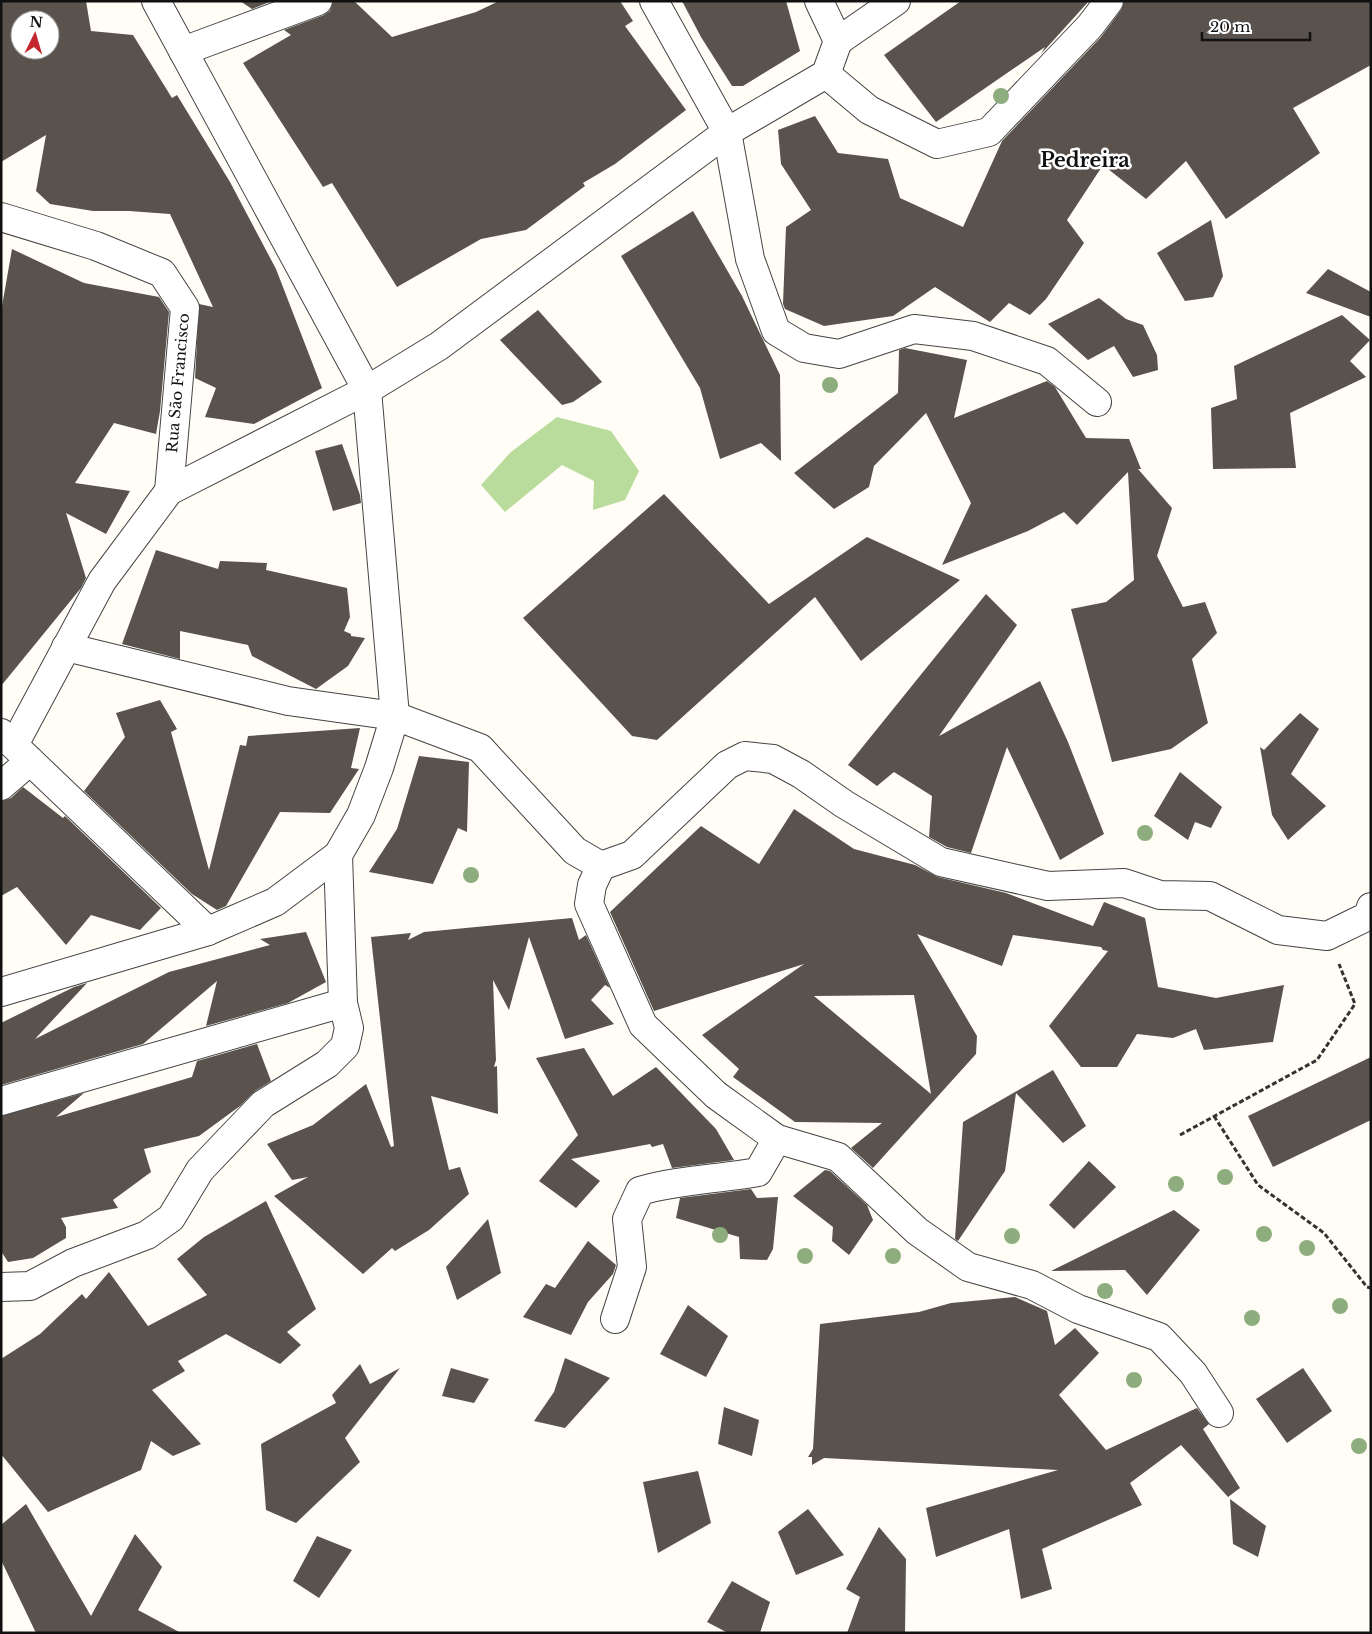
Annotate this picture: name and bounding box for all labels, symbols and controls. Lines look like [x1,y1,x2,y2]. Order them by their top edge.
north arrow [10,10,60,60]
scale bar [1202,10,1310,42]
text: N [29,13,43,32]
text: 20 m [1210,17,1250,36]
district label: Pedreira [1040,148,1130,172]
street label: Rua São Francisco [162,312,193,453]

